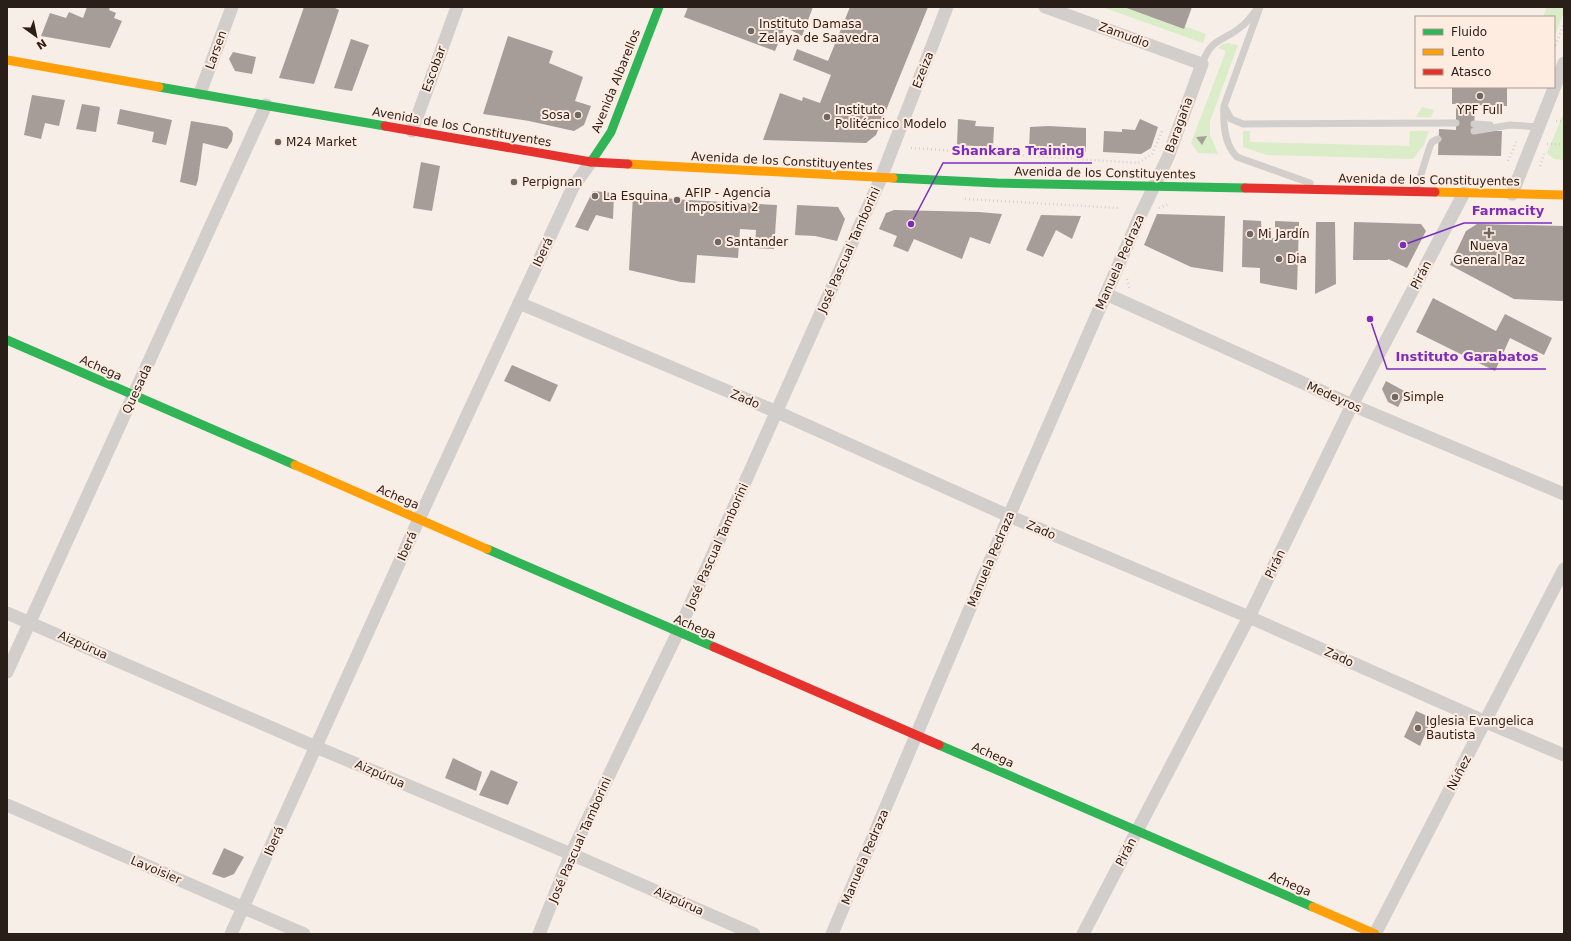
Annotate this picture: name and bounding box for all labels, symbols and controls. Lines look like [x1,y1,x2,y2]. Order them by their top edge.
north arrow [16,16,56,56]
legend [1415,16,1555,88]
place label: Instituto Damasa Zelaya de Saavedra [759,17,879,45]
street label: Zamudio [1097,19,1151,51]
text: Fluido [1451,25,1487,39]
marker: Instituto Damasa Zelaya de Saavedra [746,26,756,36]
street label: Avenida Albarellos [589,27,643,135]
street label: Larsen [203,29,229,71]
text: N [34,36,49,52]
street label: Escobar [419,44,449,94]
text: Lento [1451,45,1485,59]
street label: Ezeiza [910,50,936,90]
text: Atasco [1451,65,1491,79]
marker: YPF Full [1475,91,1485,101]
street label: Baragaña [1163,95,1195,155]
place label: Instituto Politécnico Modelo [835,103,947,131]
place label: YPF Full [1456,103,1503,117]
street label: Avenida de los Constituyentes [371,104,553,150]
place label: Sosa [541,108,570,122]
marker: Sosa [573,110,583,120]
marker: Instituto Politécnico Modelo [822,112,832,122]
place label: M24 Market [286,135,357,149]
marker: M24 Market [273,137,283,147]
callout: Shankara Training [943,138,1092,163]
text: Shankara Training [951,143,1085,158]
street label: Avenida de los Constituyentes [691,149,873,173]
street label: Avenida de los Constituyentes [1014,164,1196,182]
street label: Avenida de los Constituyentes [1338,171,1520,189]
place label: Perpignan [522,175,582,189]
marker: Perpignan [509,177,519,187]
street label: José Pascual Tamborini [815,185,883,316]
place label: AFIP - Agencia Impositiva 2 [685,186,771,214]
place label: La Esquina [603,189,668,203]
marker: La Esquina [590,191,600,201]
marker: AFIP - Agencia Impositiva 2 [672,195,682,205]
callout: Farmacity [1464,198,1552,223]
text: Farmacity [1472,203,1545,218]
street label: Manuela Pedraza [1093,212,1147,312]
place label: Mi Jardín [1258,227,1310,241]
marker: Nueva General Paz [1484,228,1494,238]
marker: Mi Jardín [1245,229,1255,239]
street label: Iberá [530,235,556,269]
place label: Santander [726,235,788,249]
marker: Santander [713,237,723,247]
place label: Nueva General Paz [1453,239,1525,267]
place label: Dia [1287,252,1307,266]
marker: Dia [1274,254,1284,264]
street label: Pirán [1408,258,1434,292]
callout: Instituto Garabatos [1387,344,1546,369]
text: Instituto Garabatos [1395,349,1539,364]
street label: Achega [78,353,124,383]
street label: Quesada [119,362,155,416]
street label: Medeyros [1305,379,1363,415]
street label: Zado [728,387,762,411]
place label: Simple [1403,390,1444,404]
marker: Simple [1390,392,1400,402]
street label: José Pascual Tamborini [683,481,751,612]
street label: Achega [375,482,421,512]
street label: Manuela Pedraza [965,509,1017,609]
street label: Zado [1024,518,1058,542]
street label: Iberá [394,529,420,563]
street label: Pirán [1262,547,1288,581]
street label: Achega [672,612,718,642]
street label: Aizpúrua [56,628,110,662]
street label: Zado [1322,644,1356,670]
place label: Iglesia Evangelica Bautista [1426,714,1534,742]
marker: Iglesia Evangelica Bautista [1413,723,1423,733]
street label: Achega [970,740,1016,770]
street label: Núñez [1444,753,1474,793]
street label: Aizpúrua [353,757,407,791]
street label: José Pascual Tamborini [546,775,614,906]
street label: Manuela Pedraza [839,807,891,907]
street label: Iberá [261,824,287,858]
street label: Pirán [1113,835,1139,869]
street label: Lavoisier [129,853,184,887]
street label: Achega [1267,869,1313,899]
street label: Aizpúrua [652,884,706,918]

